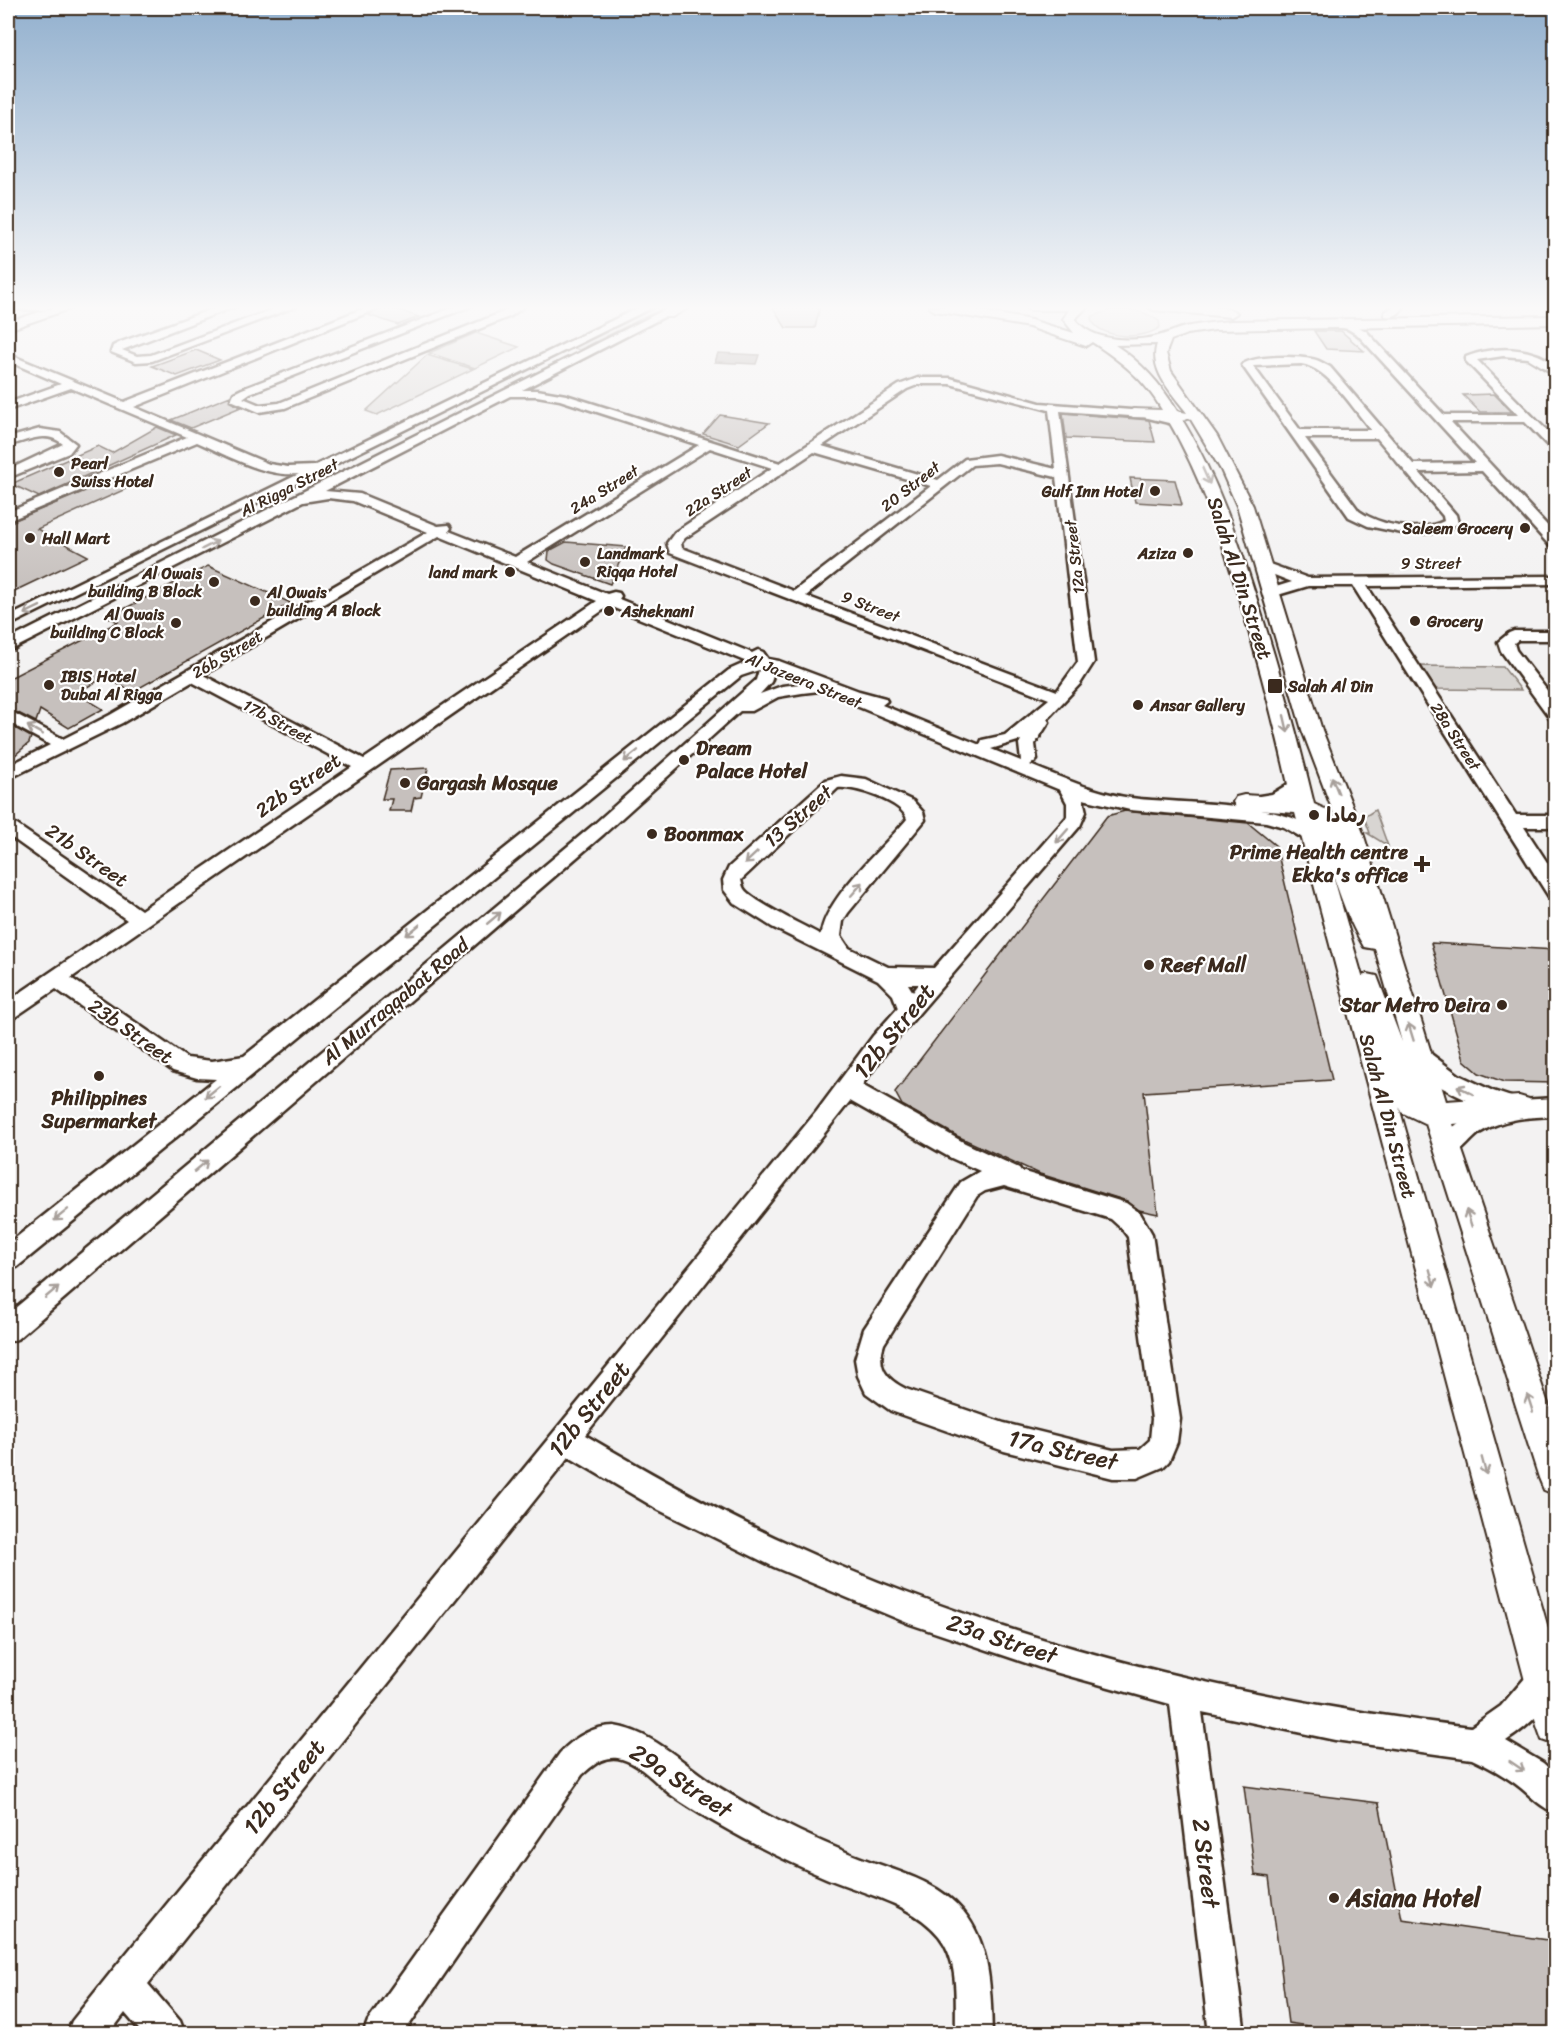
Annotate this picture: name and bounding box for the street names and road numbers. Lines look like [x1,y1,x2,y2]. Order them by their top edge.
street label: Al Rigga Street [234,450,344,525]
street label: 20 Street [874,453,947,519]
street label: 24a Street [564,456,645,522]
street label: 22a Street [678,458,759,524]
street label: Salah Al Din Street [1197,492,1282,664]
street label: 12a Street [1056,518,1093,596]
street label: 9 Street [1401,549,1462,578]
street label: 9 Street [837,582,905,631]
street label: 26b Street [186,622,268,687]
street label: Al Jazeera Street [740,644,867,717]
street label: 17b Street [237,691,318,752]
street label: 28a Street [1422,696,1489,777]
street label: 22b Street [248,743,349,827]
street label: 13 Street [756,775,842,857]
street label: 21b Street [38,814,136,897]
street label: Al Murraqqabat Road [313,928,478,1075]
street label: 12b Street [842,973,946,1089]
street label: 23b Street [81,989,181,1074]
street label: Salah Al Din Street [1349,1030,1426,1203]
street label: 12b Street [537,1351,641,1467]
street label: 17a Street [1004,1417,1123,1483]
street label: 23a Street [941,1601,1064,1677]
street label: 12b Street [232,1729,336,1845]
street label: 29a Street [621,1732,742,1831]
street label: 2 Street [1180,1816,1232,1911]

